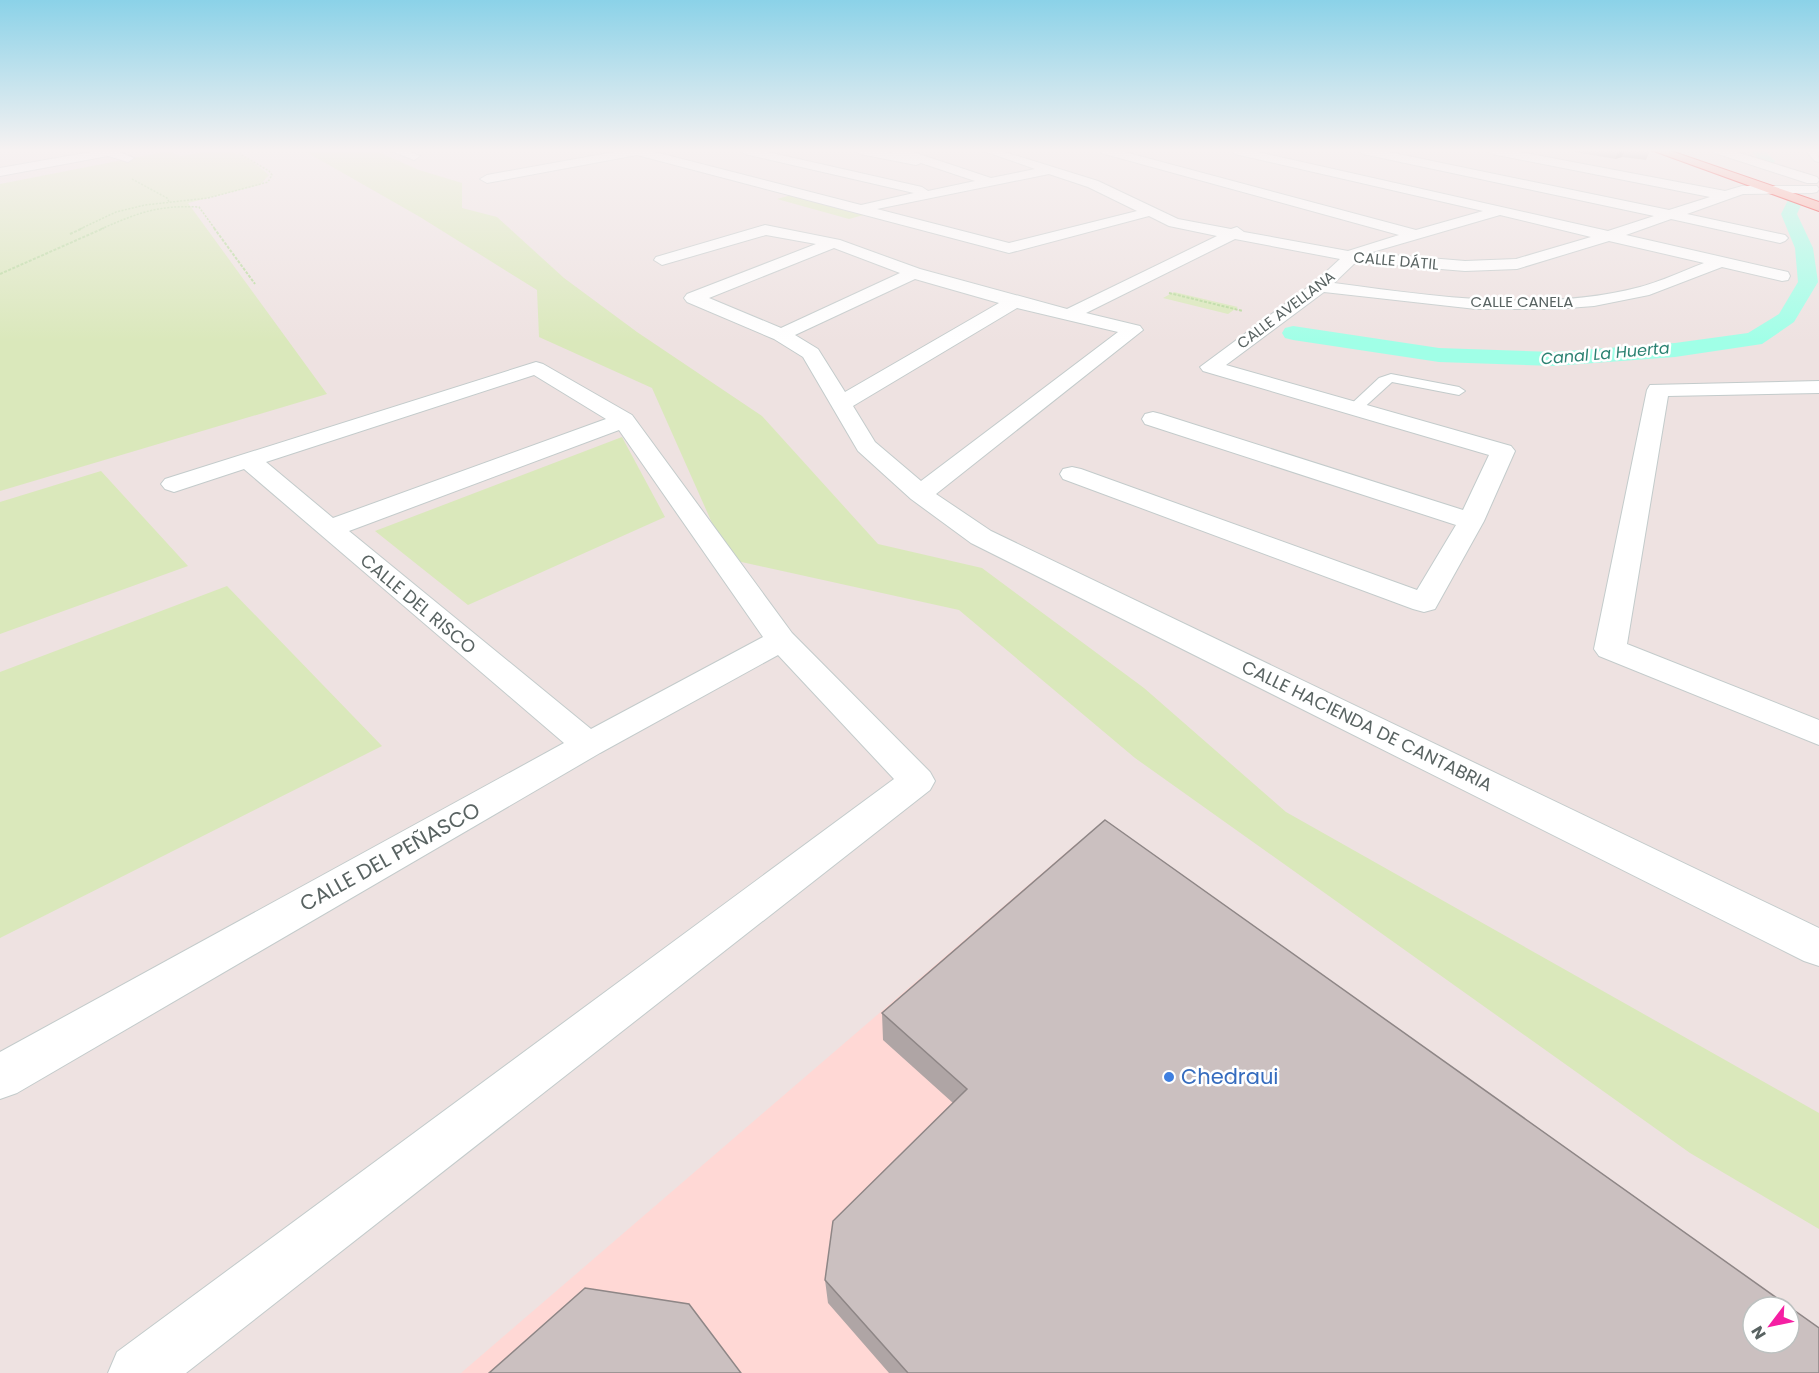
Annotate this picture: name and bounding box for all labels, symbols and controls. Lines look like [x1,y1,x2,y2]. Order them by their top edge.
street label: CALLE DÁTIL [1353,246,1440,275]
street label: CALLE AVELLANA [1232,266,1339,354]
street label: CALLE CANELA [1471,291,1573,312]
water label: Canal La Huerta [1540,336,1671,371]
street label: CALLE DEL RISCO [355,548,482,660]
street label: CALLE HACIENDA DE CANTABRIA [1238,654,1497,797]
street label: CALLE DEL PEÑASCO [294,795,485,918]
place label: Chedraui [1181,1062,1279,1091]
marker: Chedraui [1162,1070,1176,1084]
north arrow [1741,1295,1801,1355]
text: N [1746,1321,1772,1344]

